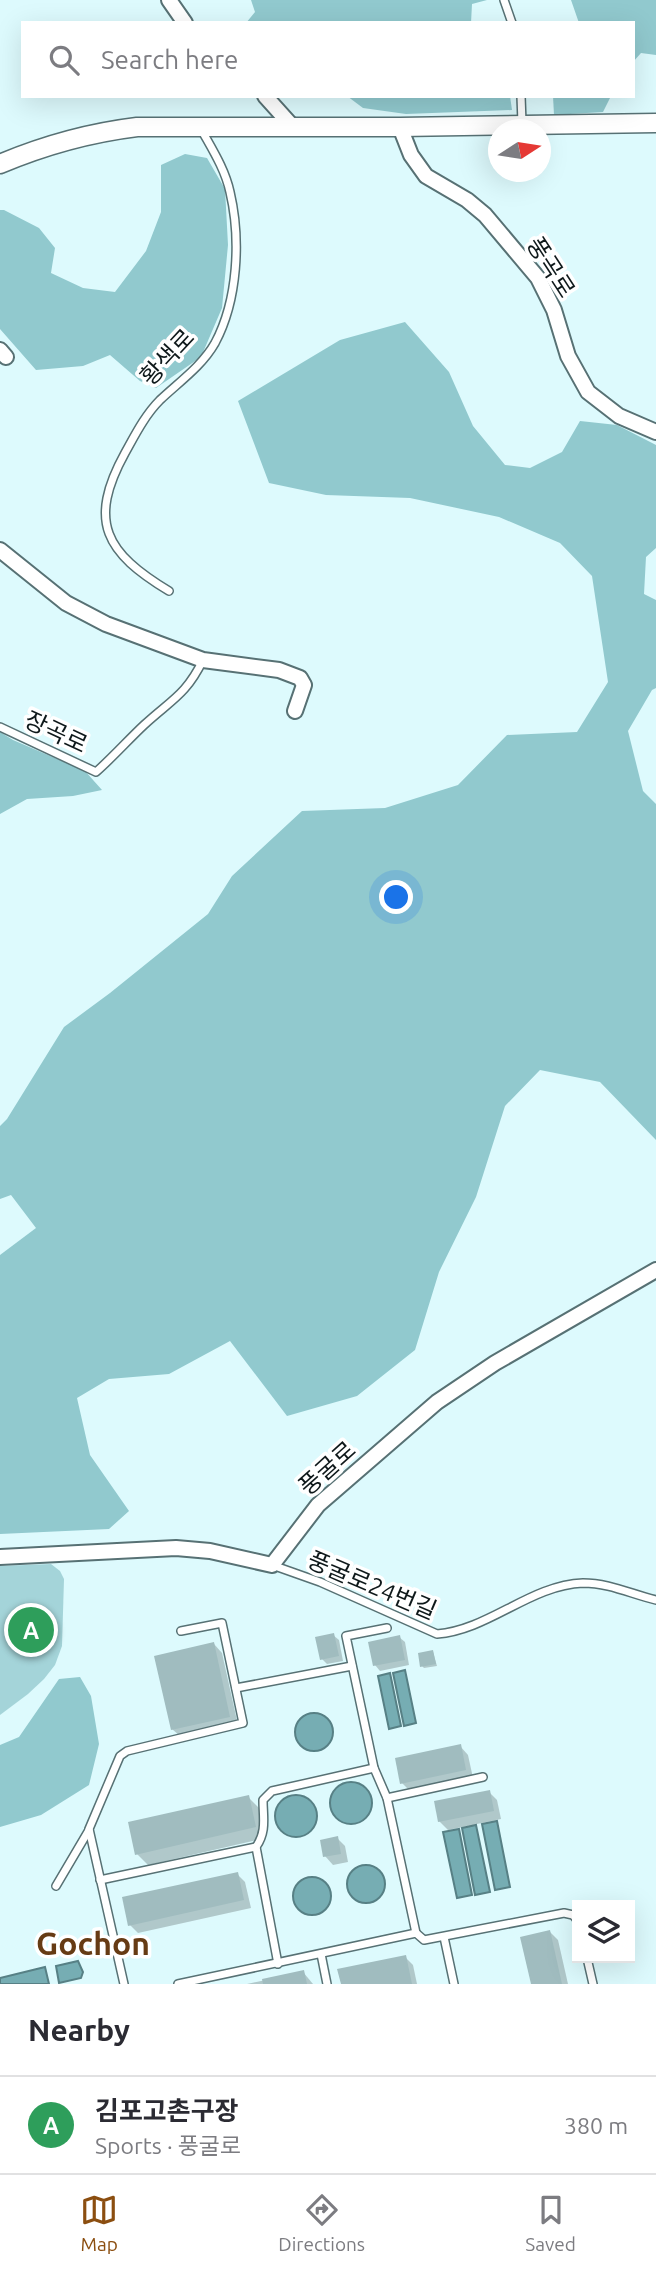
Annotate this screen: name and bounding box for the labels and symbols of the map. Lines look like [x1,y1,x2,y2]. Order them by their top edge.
north arrow [488,119,551,182]
street label: 풍곡로 [522,232,580,302]
street label: 황색로 [135,324,199,390]
street label: 장곡로 [20,706,92,758]
your location [379,880,413,914]
street label: 풍굴로 [293,1436,361,1500]
street label: 풍굴로24번길 [303,1546,441,1624]
pin: A [8,1604,54,1656]
district label: Gochon [36,1925,150,1961]

